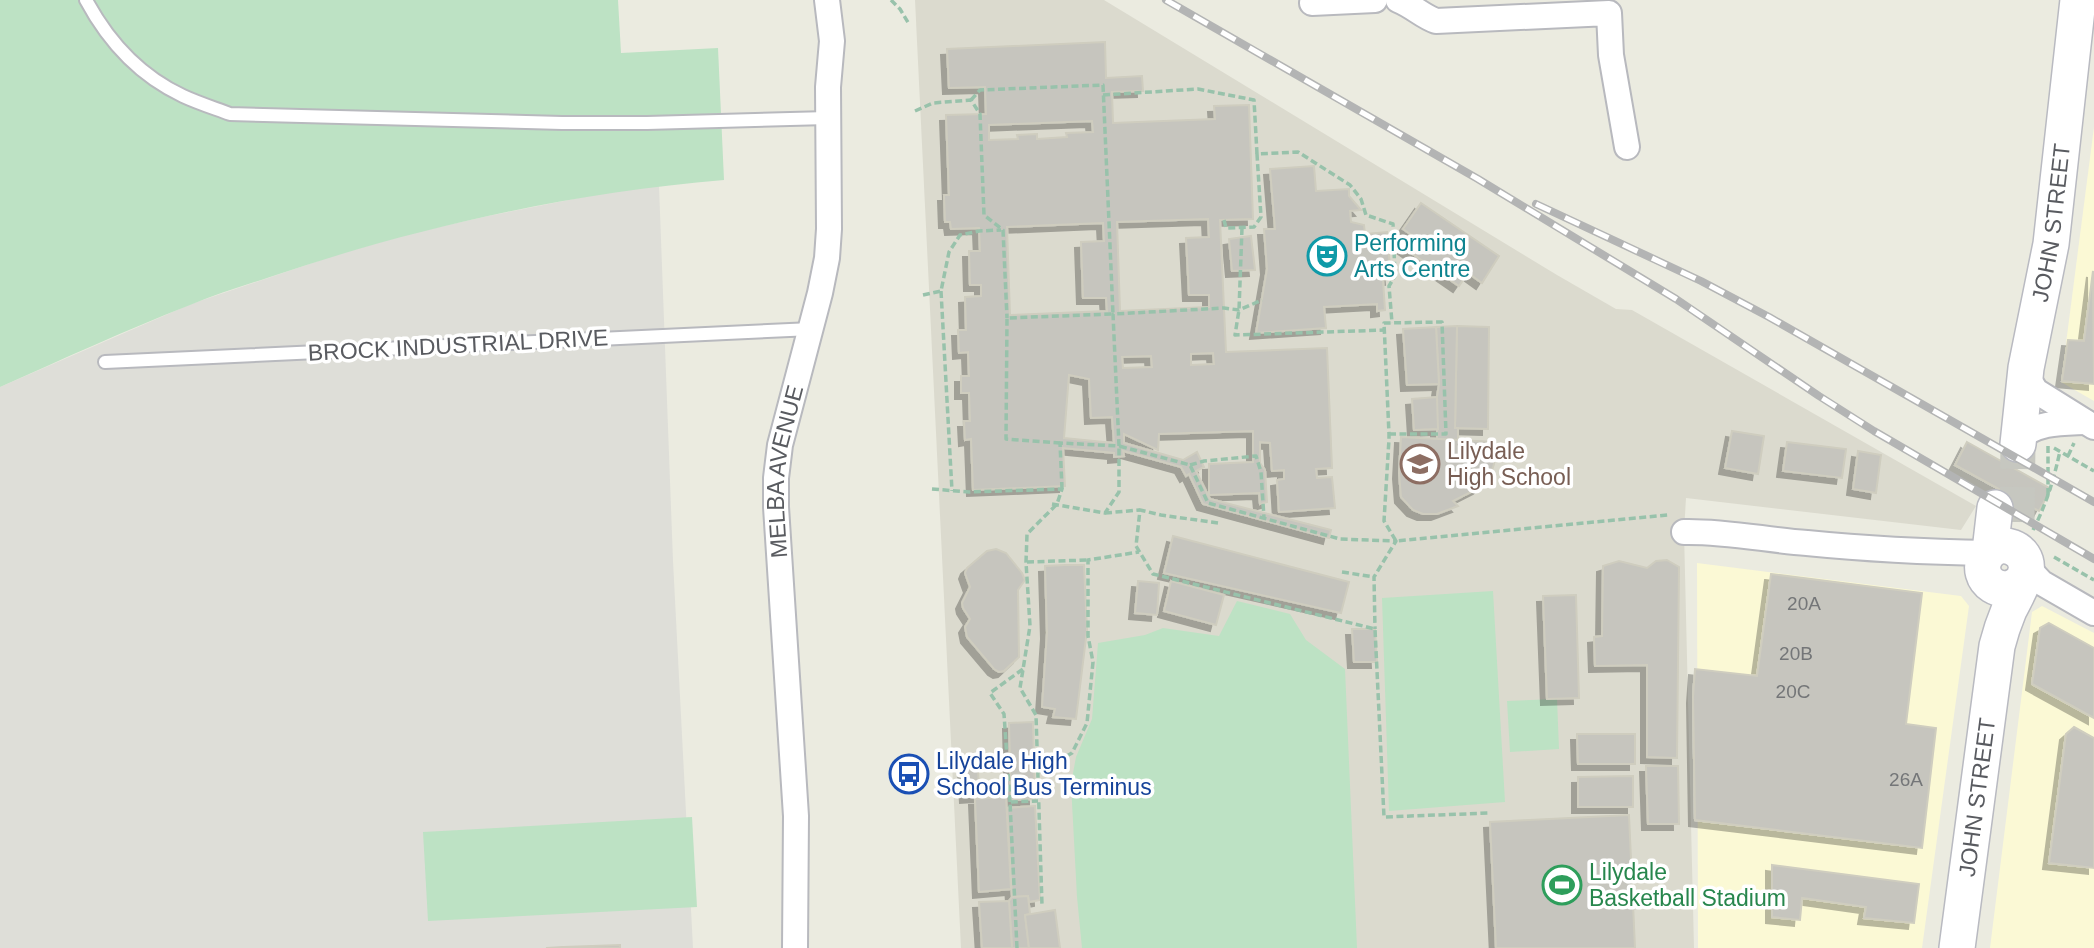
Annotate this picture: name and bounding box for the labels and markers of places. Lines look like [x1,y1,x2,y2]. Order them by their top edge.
place label: Performing Arts Centre [1354,230,1470,282]
theatre icon: Performing Arts Centre [1306,235,1348,277]
place label: Lilydale High School [1447,438,1571,490]
school or university icon: Lilydale High School [1399,443,1441,485]
place label: Lilydale High School Bus Terminus [936,748,1152,800]
bus stop icon: Lilydale High School Bus Terminus [888,753,930,795]
place label: Lilydale Basketball Stadium [1589,859,1786,911]
sports icon: Lilydale Basketball Stadium [1541,864,1583,906]

